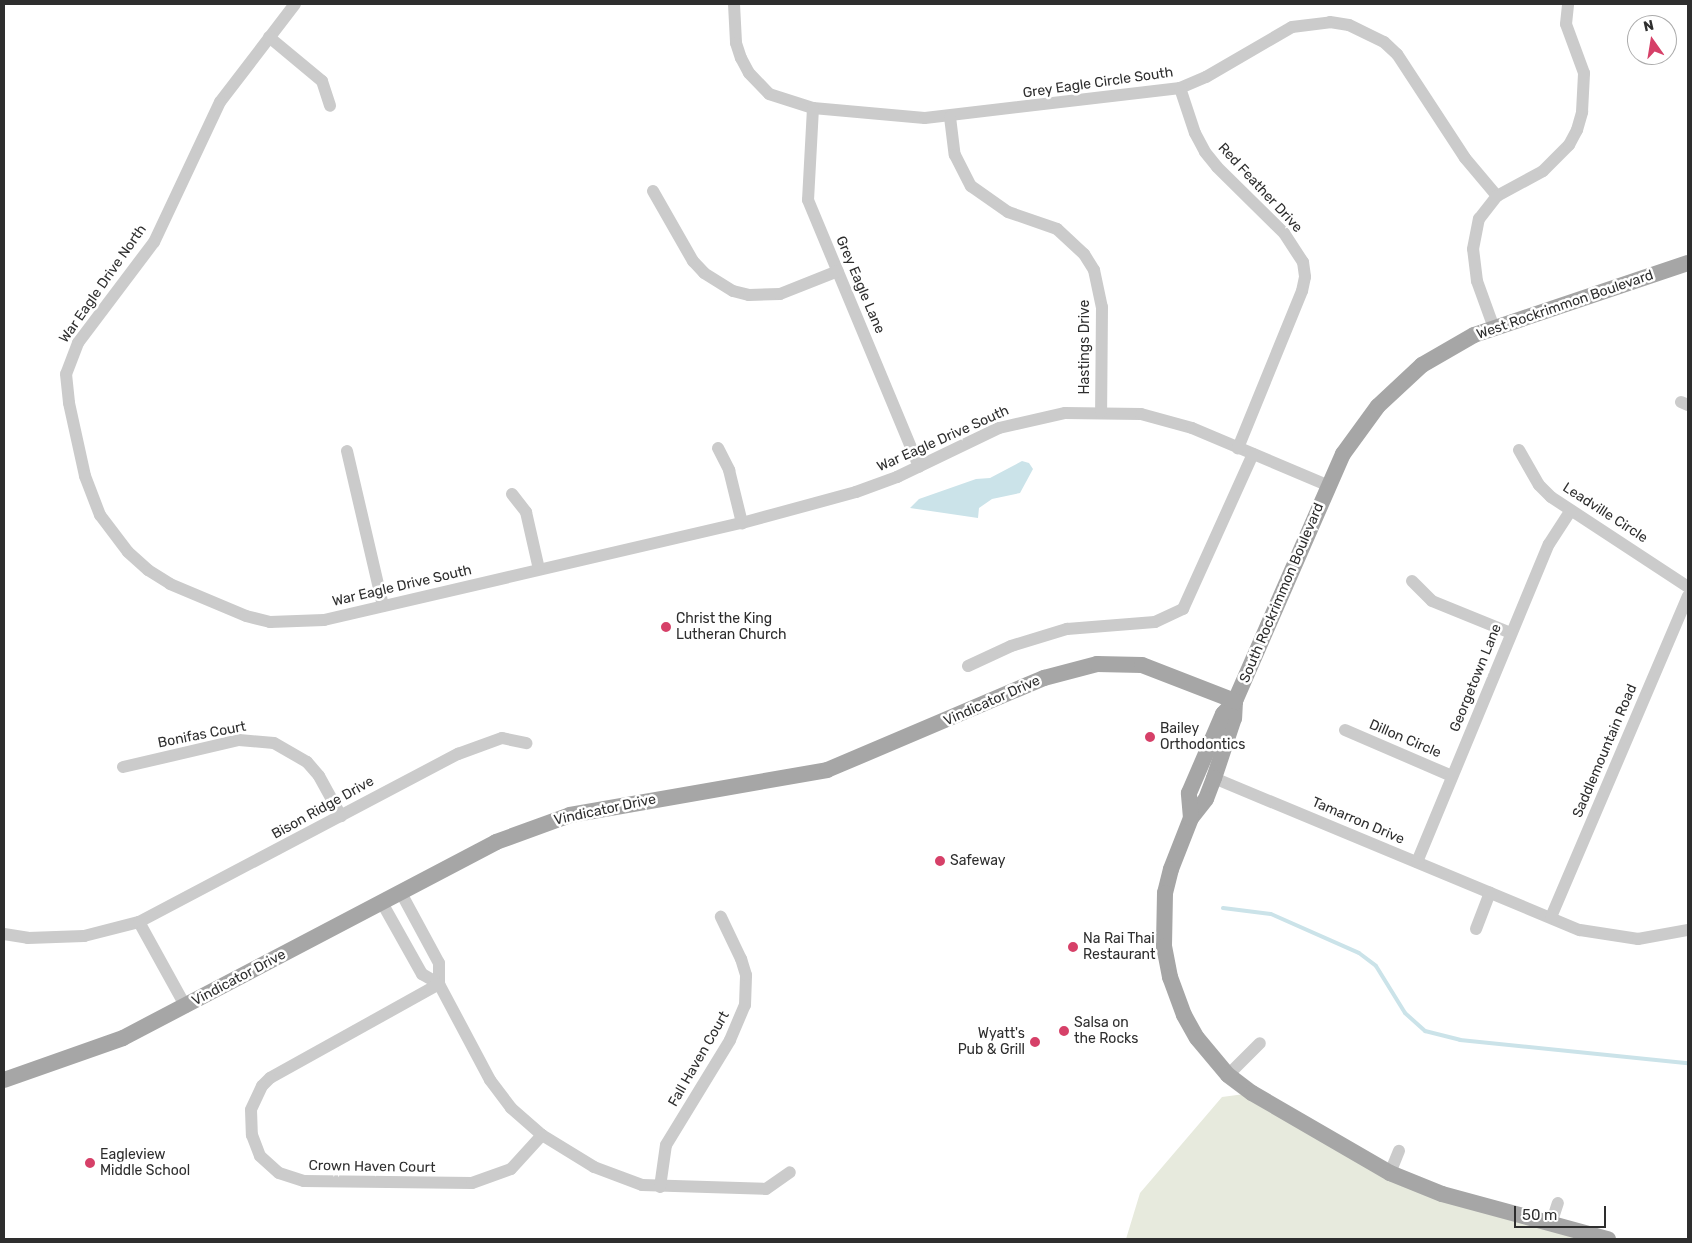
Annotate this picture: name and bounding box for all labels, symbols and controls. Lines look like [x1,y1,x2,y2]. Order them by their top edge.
north arrow [1627,15,1677,65]
text: N [1642,16,1656,35]
street label: Grey Eagle Circle South [1021,64,1175,102]
street label: Red Feather Drive [1214,140,1306,236]
street label: War Eagle Drive North [56,222,150,346]
street label: Grey Eagle Lane [832,234,888,336]
street label: West Rockrimmon Boulevard [1474,267,1656,343]
street label: Hastings Drive [1077,300,1093,394]
street label: War Eagle Drive South [874,402,1012,476]
street label: Leadville Circle [1559,479,1651,547]
street label: South Rockrimmon Boulevard [1236,501,1328,685]
street label: War Eagle Drive South [330,562,474,610]
place label: Christ the King Lutheran Church [676,611,786,644]
marker: Christ the King Lutheran Church [660,621,672,633]
street label: Georgetown Lane [1447,621,1505,735]
street label: Vindicator Drive [941,672,1043,730]
street label: Saddlemountain Road [1569,682,1641,820]
street label: Dillon Circle [1366,716,1444,762]
street label: Bonifas Court [157,718,247,752]
place label: Bailey Orthodontics [1160,721,1245,754]
marker: Bailey Orthodontics [1144,731,1156,743]
street label: Bison Ridge Drive [269,773,377,843]
street label: Vindicator Drive [552,791,658,829]
street label: Tamarron Drive [1309,794,1407,848]
place label: Safeway [950,853,1006,869]
marker: Safeway [934,855,946,867]
place label: Na Rai Thai Restaurant [1083,931,1155,964]
marker: Na Rai Thai Restaurant [1067,941,1079,953]
street label: Vindicator Drive [189,946,289,1010]
street label: Fall Haven Court [665,1008,733,1110]
place label: Salsa on the Rocks [1074,1015,1138,1048]
marker: Salsa on the Rocks [1058,1025,1070,1037]
place label: Wyatt's Pub & Grill [958,1026,1025,1058]
marker: Wyatt's Pub & Grill [1029,1036,1041,1048]
place label: Eagleview Middle School [100,1147,190,1180]
marker: Eagleview Middle School [84,1157,96,1169]
street label: Crown Haven Court [308,1157,436,1177]
scale bar [1517,1196,1610,1228]
text: 50 m [1522,1206,1557,1224]

